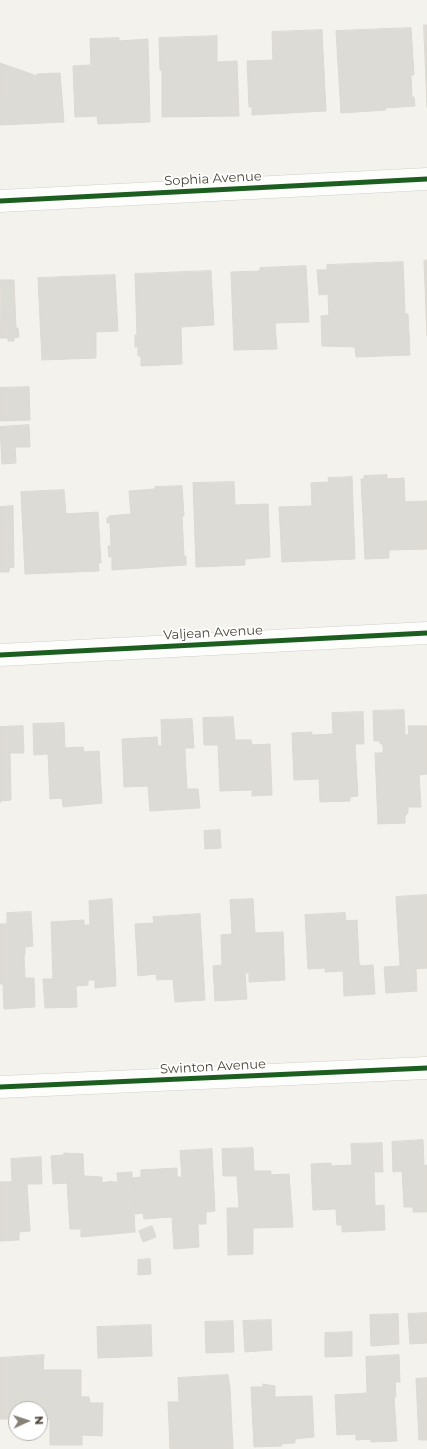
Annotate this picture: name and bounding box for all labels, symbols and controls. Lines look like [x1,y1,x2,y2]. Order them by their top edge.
street label: Sophia Avenue [164,169,262,189]
street label: Valjean Avenue [163,623,263,643]
street label: Swinton Avenue [160,1056,266,1078]
north arrow [8,1401,48,1441]
text: N [32,1416,46,1425]

